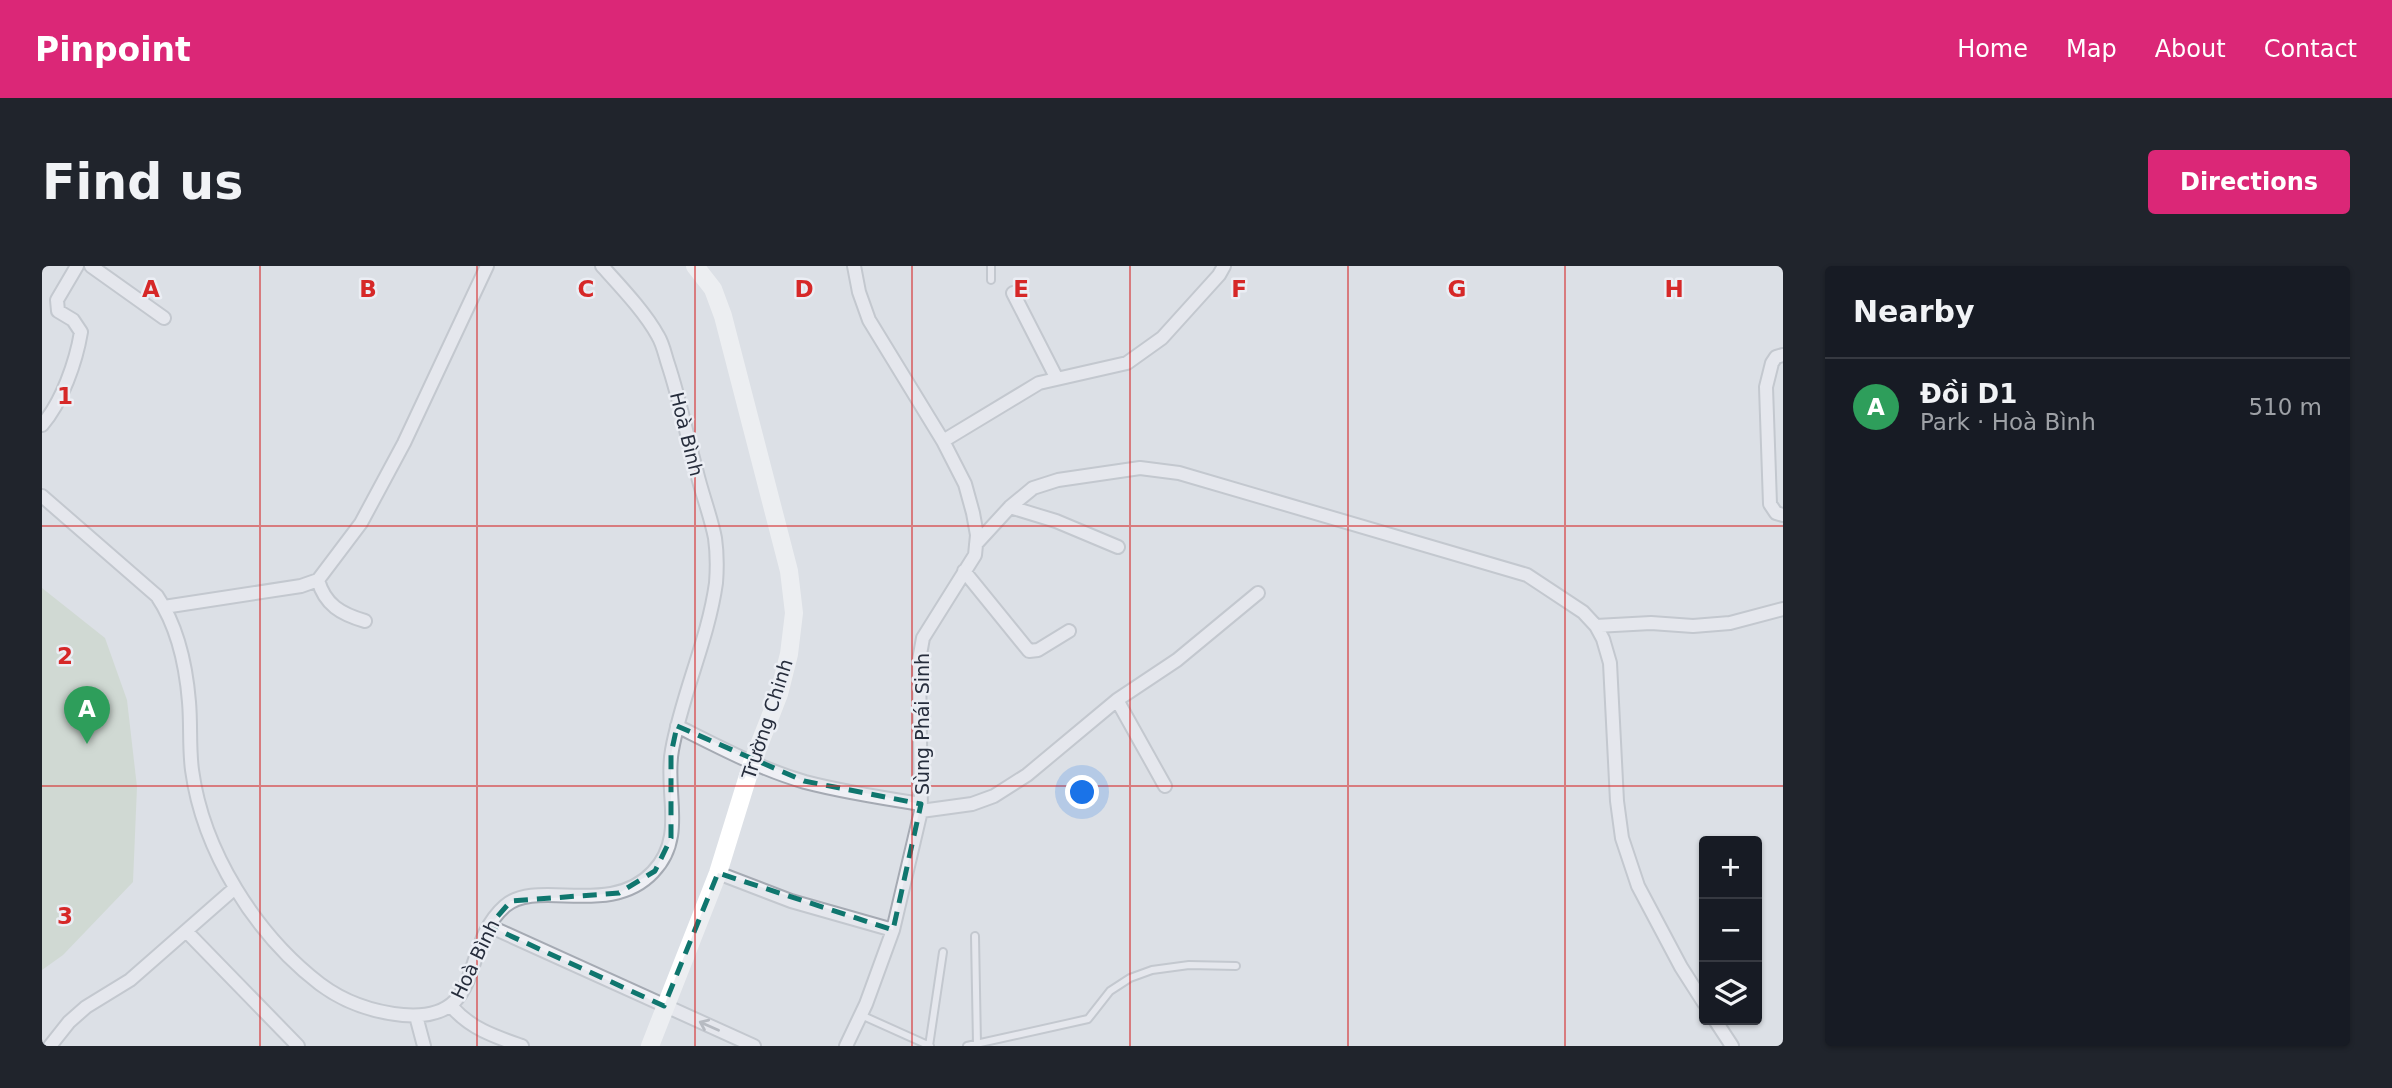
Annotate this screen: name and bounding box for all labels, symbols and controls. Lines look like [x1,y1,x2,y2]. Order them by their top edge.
text: Pinpoint [35,30,191,69]
text: Home [1957,35,2028,63]
text: Map [2066,35,2117,63]
text: About [2155,35,2226,63]
text: Contact [2264,35,2357,63]
button: Directions [2148,150,2350,214]
text: Find us [42,154,243,211]
text: A [142,276,160,302]
text: B [359,276,377,302]
text: C [578,276,594,302]
text: D [794,276,814,302]
text: E [1013,276,1029,302]
text: F [1231,276,1247,302]
text: G [1448,276,1466,302]
text: H [1664,276,1684,302]
text: Nearby [1853,294,1975,329]
text: Đồi D1 [1920,379,2017,409]
text: 1 [57,383,73,409]
street label: Hoà Bình [666,390,708,478]
text: A [1867,394,1885,420]
text: 510 m [2248,394,2322,420]
text: Park · Hoà Bình [1920,409,2096,435]
text: 2 [57,643,73,669]
street label: Sùng Phái Sinh [911,653,933,795]
street label: Trường Chinh [737,656,797,783]
pin: A [64,686,110,744]
your location [1065,775,1099,809]
map controls [1699,836,1762,1025]
button: + [1699,836,1762,899]
button: − [1699,899,1762,962]
text: 3 [57,903,73,929]
street label: Hoà Bình [446,916,504,1002]
button: layers [1699,962,1762,1025]
one-way arrow [699,1019,720,1032]

